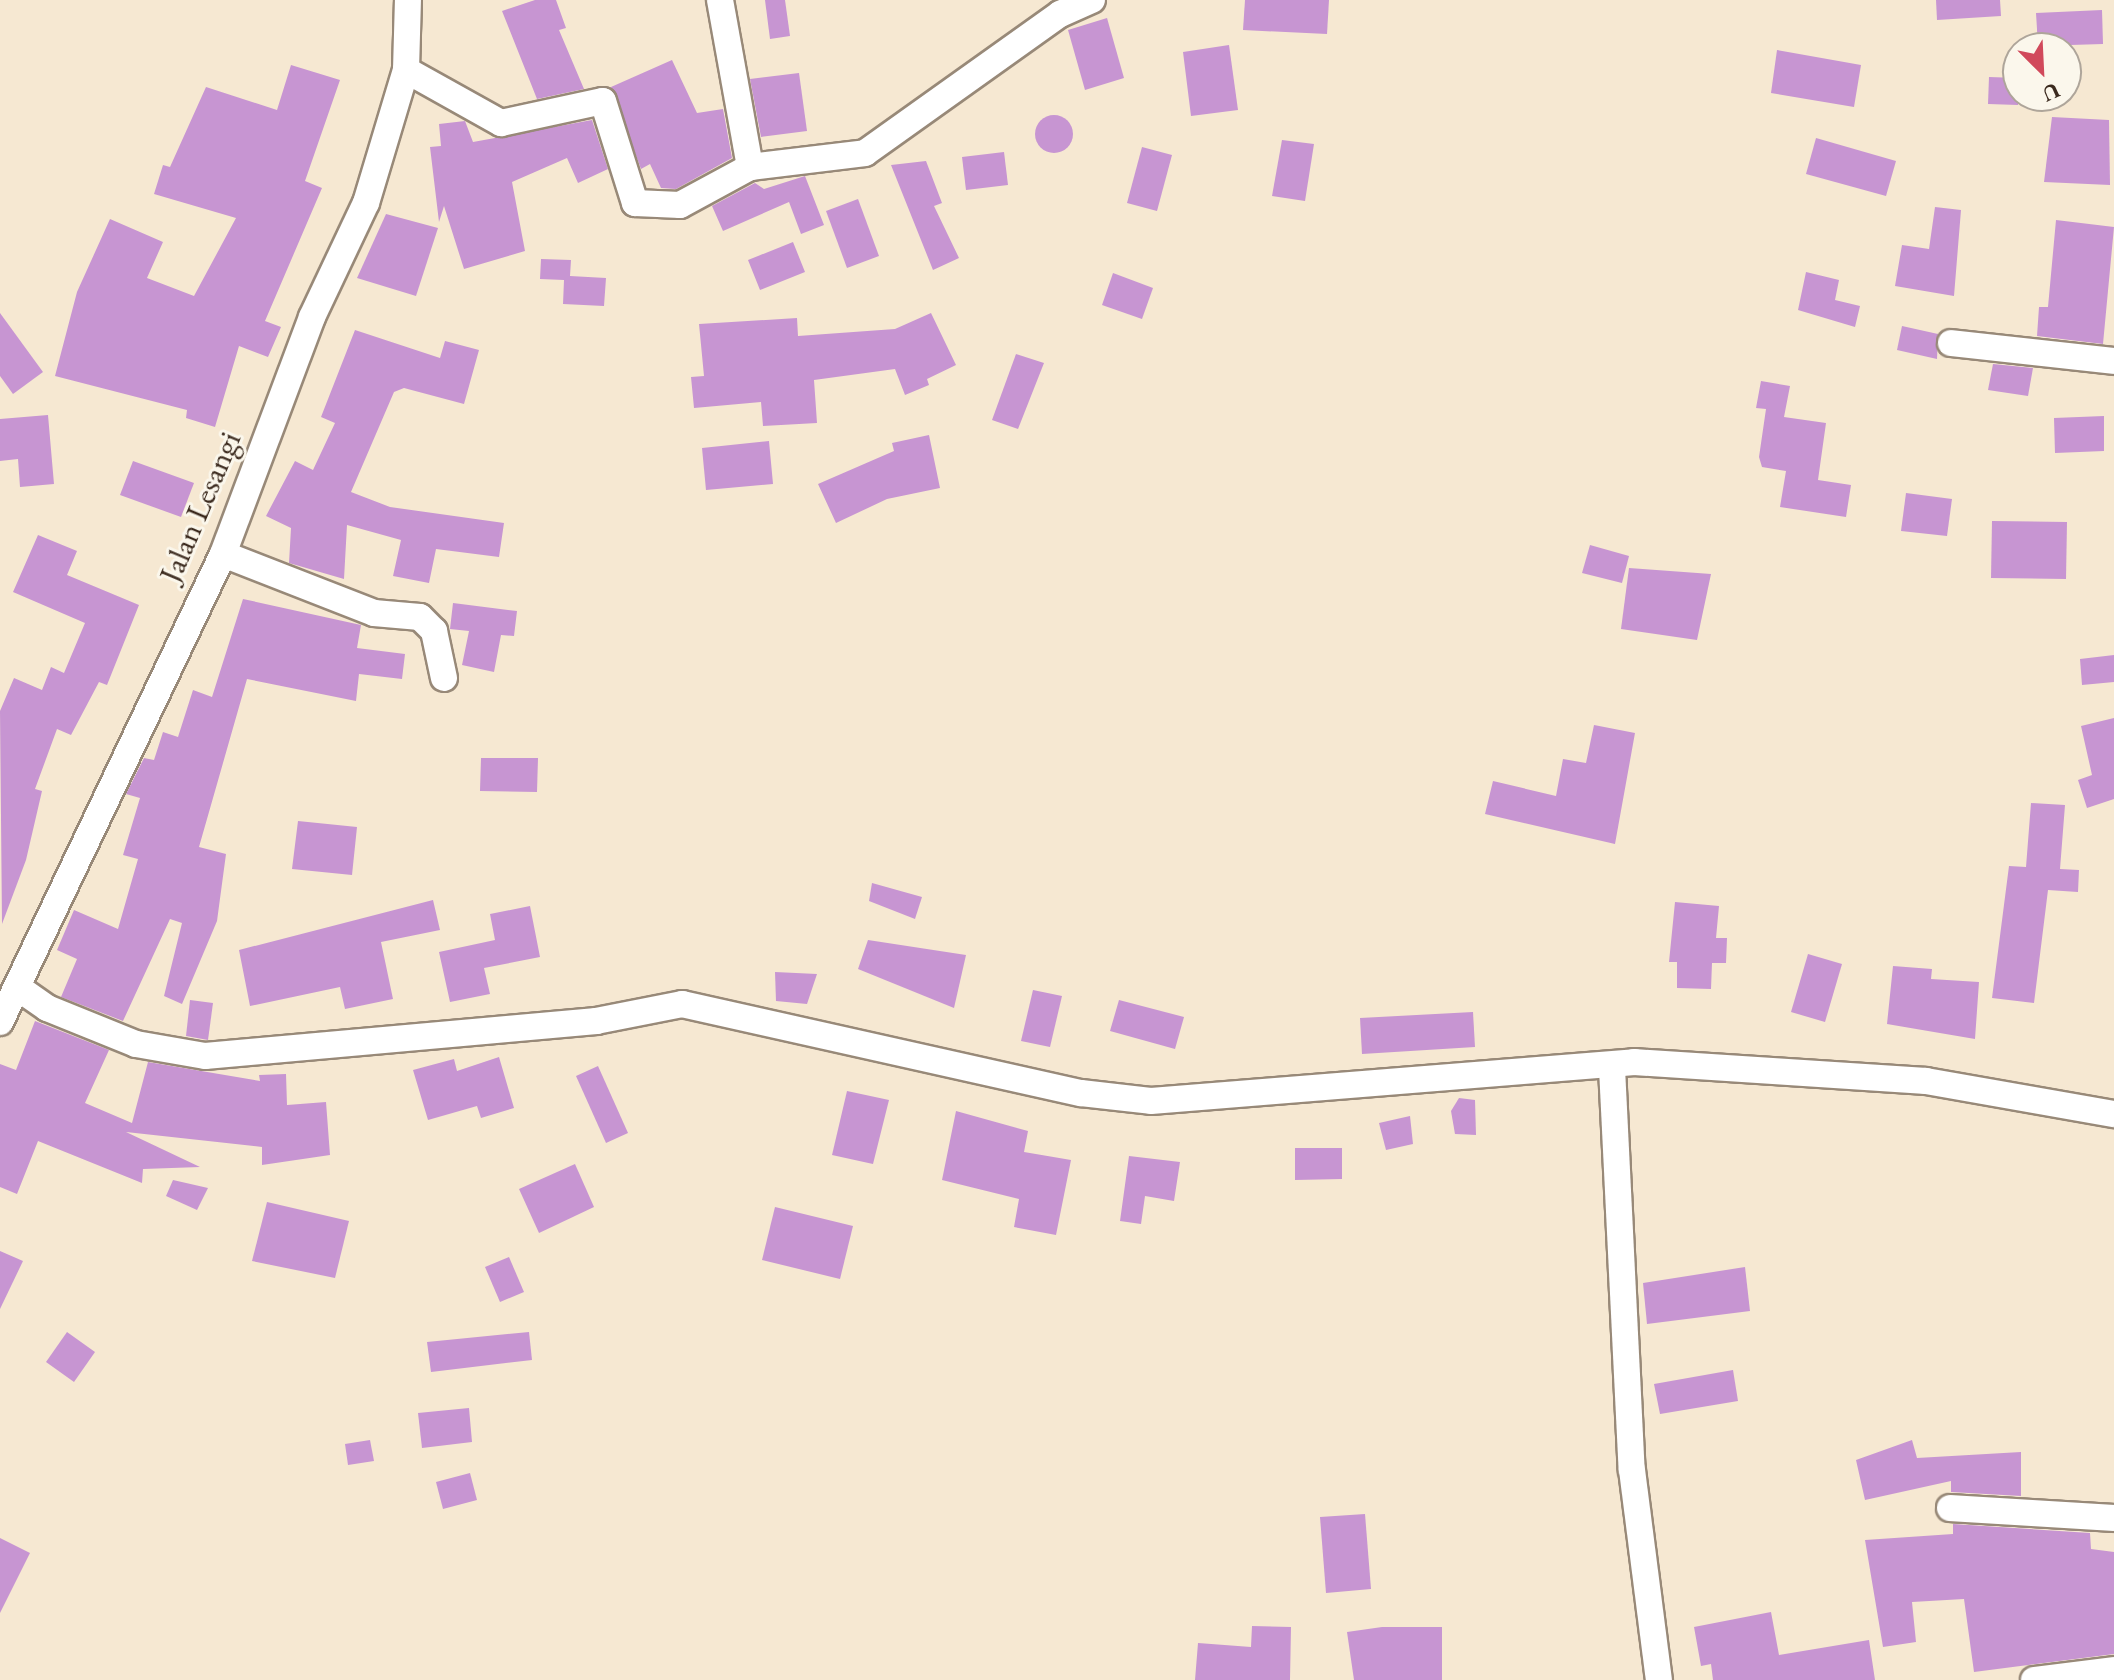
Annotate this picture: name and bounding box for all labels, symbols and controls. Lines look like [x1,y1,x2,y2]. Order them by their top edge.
north arrow [2002,32,2082,112]
text: U [2038,76,2065,109]
street label: Jalan Lesangi [151,426,249,588]

